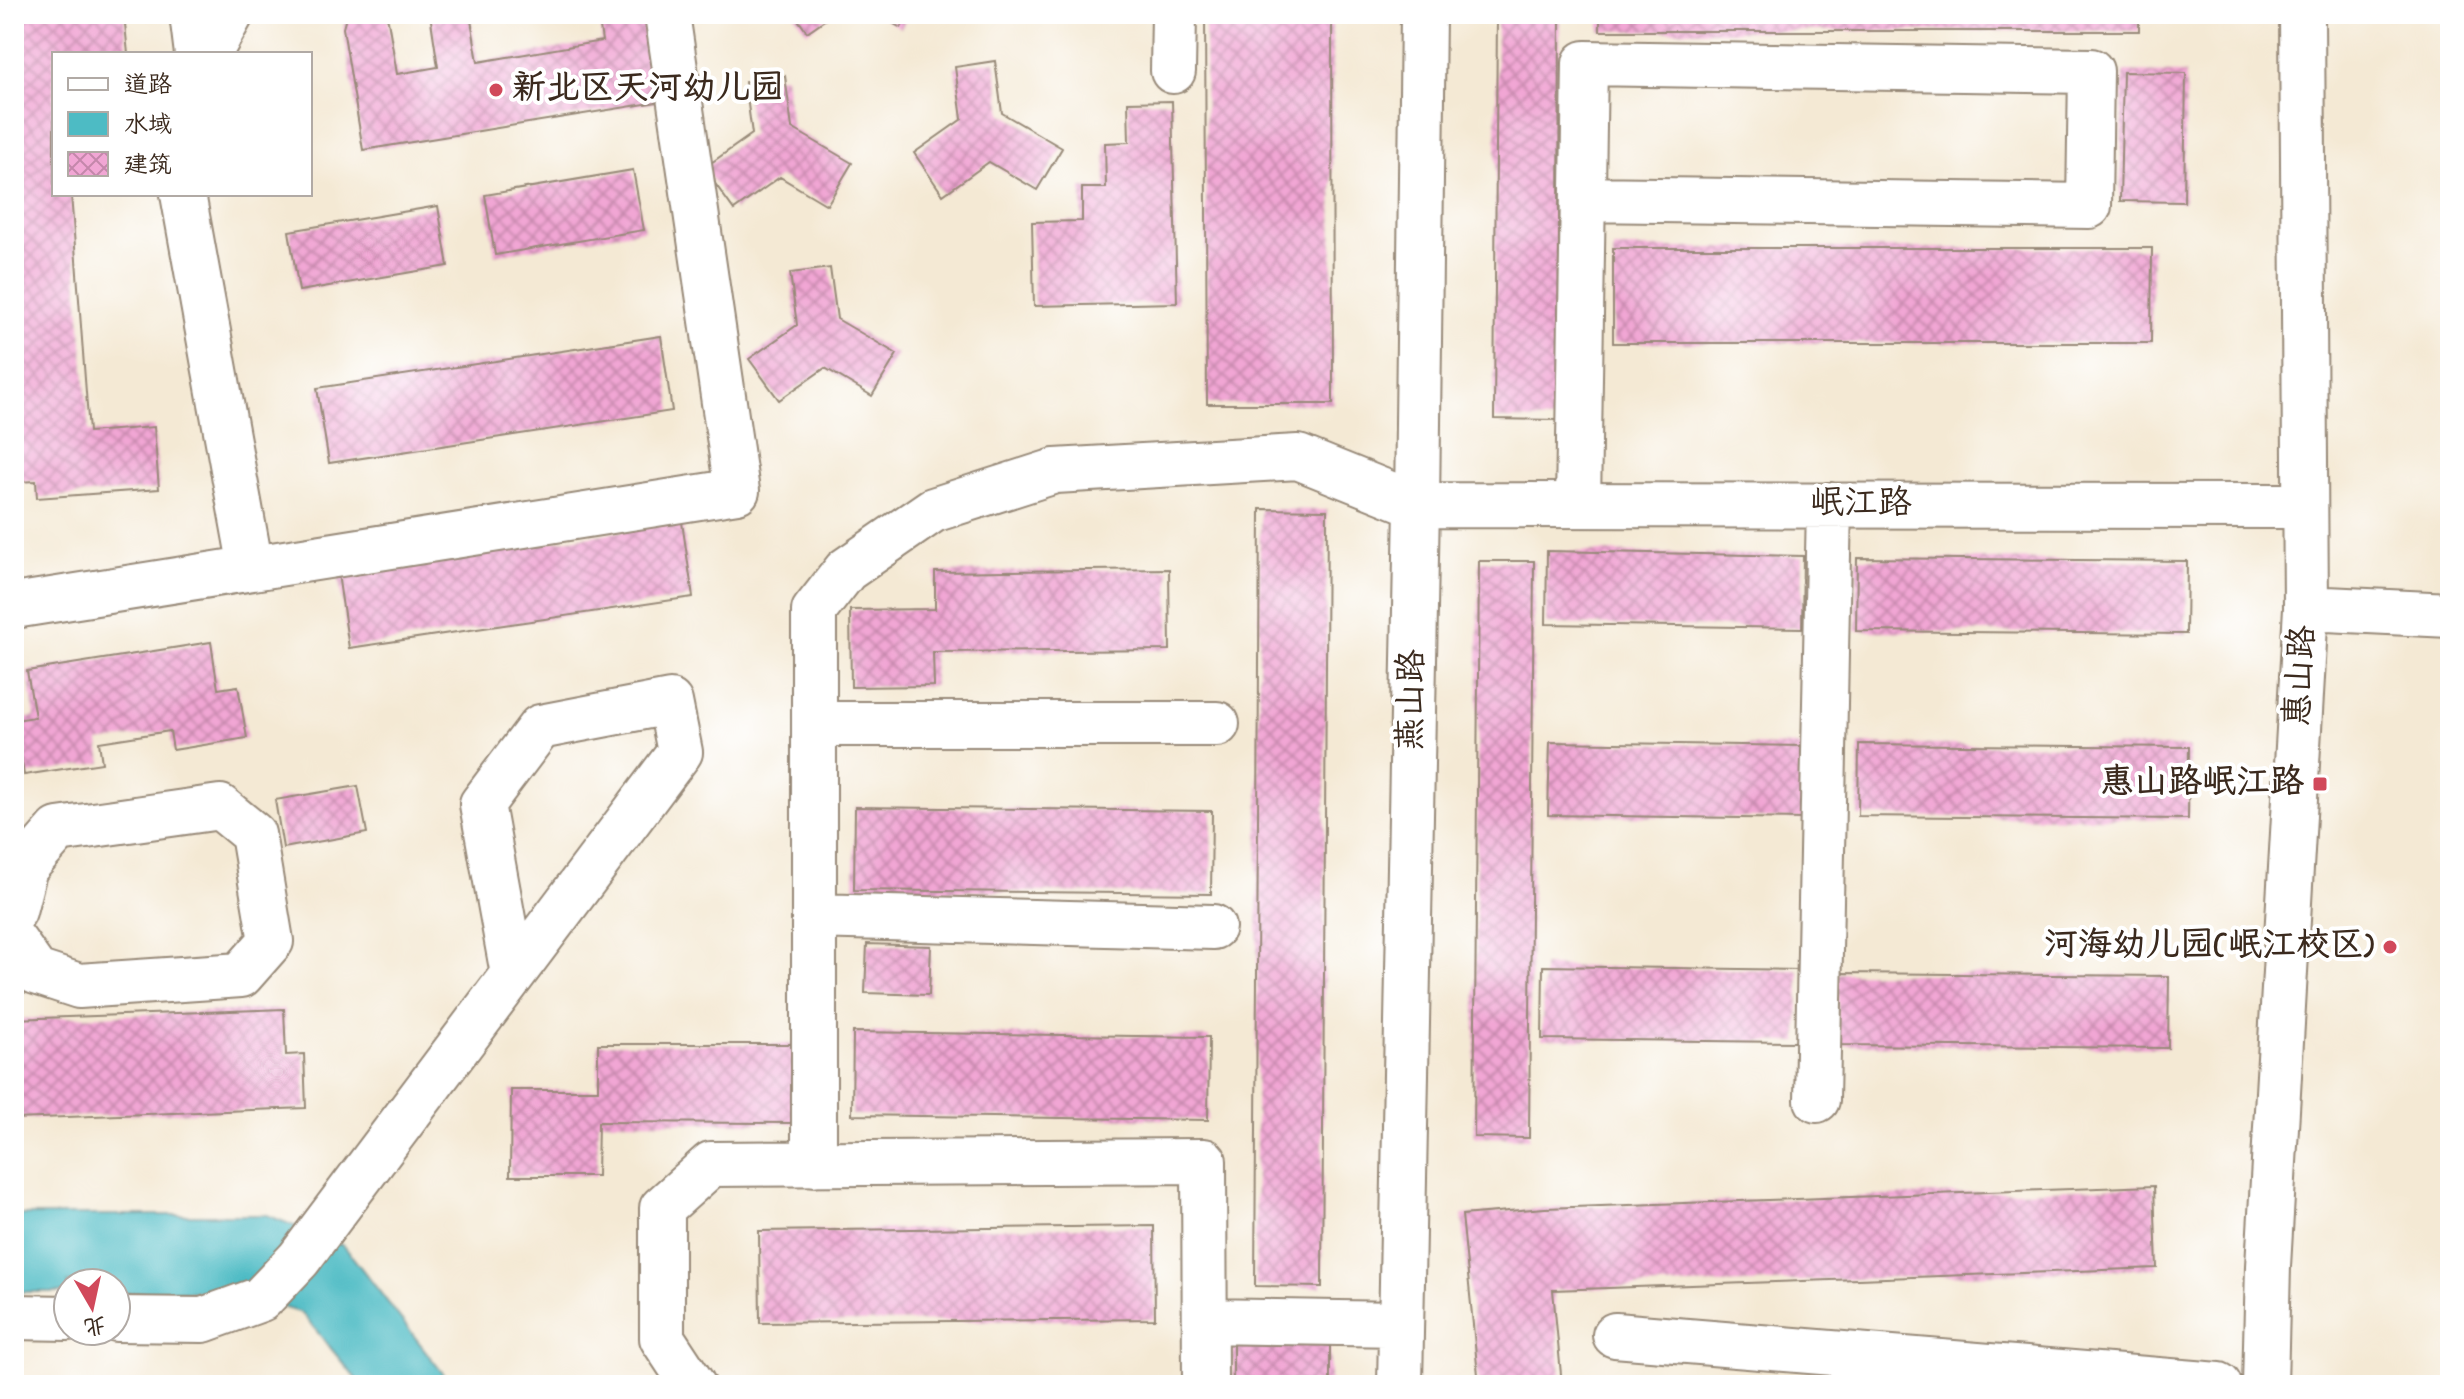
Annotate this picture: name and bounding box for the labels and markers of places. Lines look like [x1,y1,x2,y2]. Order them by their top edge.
place label: 新北区天河幼儿园 [512,65,784,115]
marker: 新北区天河幼儿园 [487,81,505,99]
place label: 惠山路岷江路 [2100,759,2304,809]
marker: 惠山路岷江路 [2311,775,2329,793]
place label: 河海幼儿园(岷江校区) [2044,922,2374,972]
marker: 河海幼儿园(岷江校区) [2381,938,2399,956]

